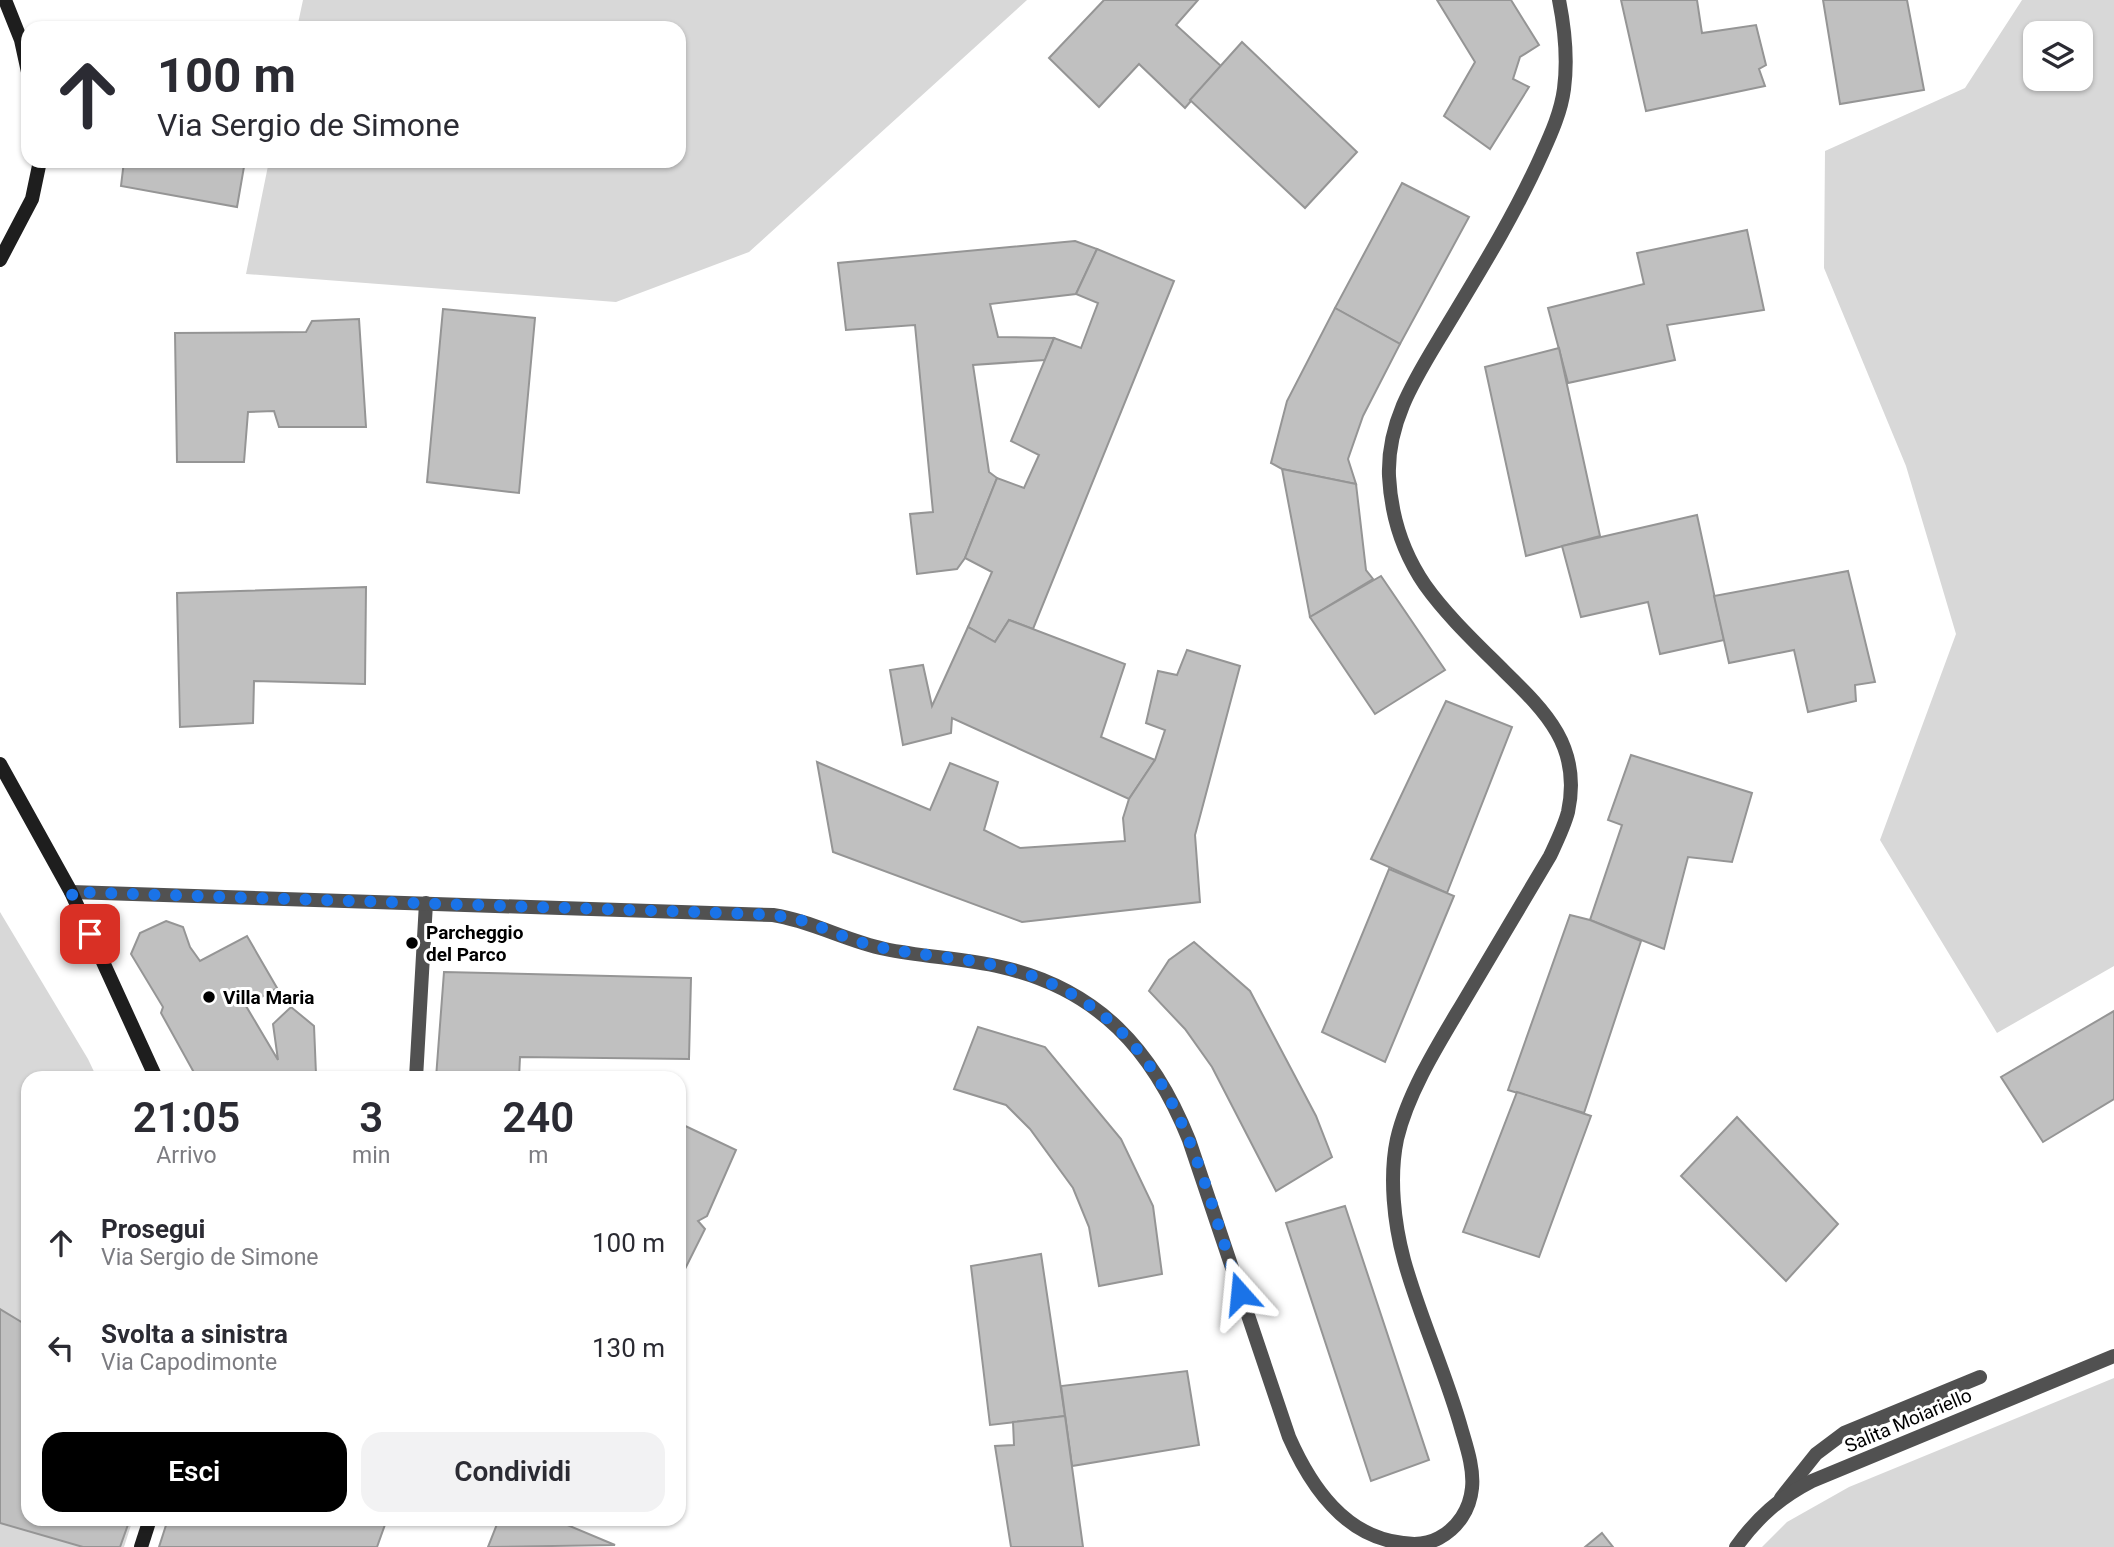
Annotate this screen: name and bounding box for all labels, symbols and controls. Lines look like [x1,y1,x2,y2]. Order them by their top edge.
map controls [2023,21,2093,91]
button: layers [2023,21,2093,91]
text: 100 m [157,47,296,104]
icon: ahead [42,49,133,140]
text: Via Sergio de Simone [157,106,460,144]
pin [60,904,120,964]
icon: arrive [71,915,109,953]
place label: Parcheggio del Parco [426,921,524,966]
marker: Parcheggio del Parco [404,935,420,951]
place label: Villa Maria [223,986,314,1009]
marker: Villa Maria [201,989,217,1005]
text: 21:05 [133,1093,240,1142]
text: 3 [359,1093,383,1142]
text: 240 [502,1093,574,1142]
text: Arrivo [156,1142,217,1169]
text: min [352,1142,390,1169]
text: m [528,1142,548,1169]
text: Prosegui [101,1214,205,1244]
icon: ahead [42,1224,80,1262]
text: 100 m [592,1228,665,1258]
text: Via Sergio de Simone [101,1244,319,1271]
position arrow [1203,1256,1277,1330]
text: Svolta a sinistra [101,1319,288,1349]
icon: left [42,1329,80,1367]
text: 130 m [592,1333,665,1363]
text: Via Capodimonte [101,1349,277,1376]
street label: Salita Moiariello [1841,1383,1975,1458]
button: Esci [42,1432,347,1512]
button: Condividi [361,1432,665,1512]

